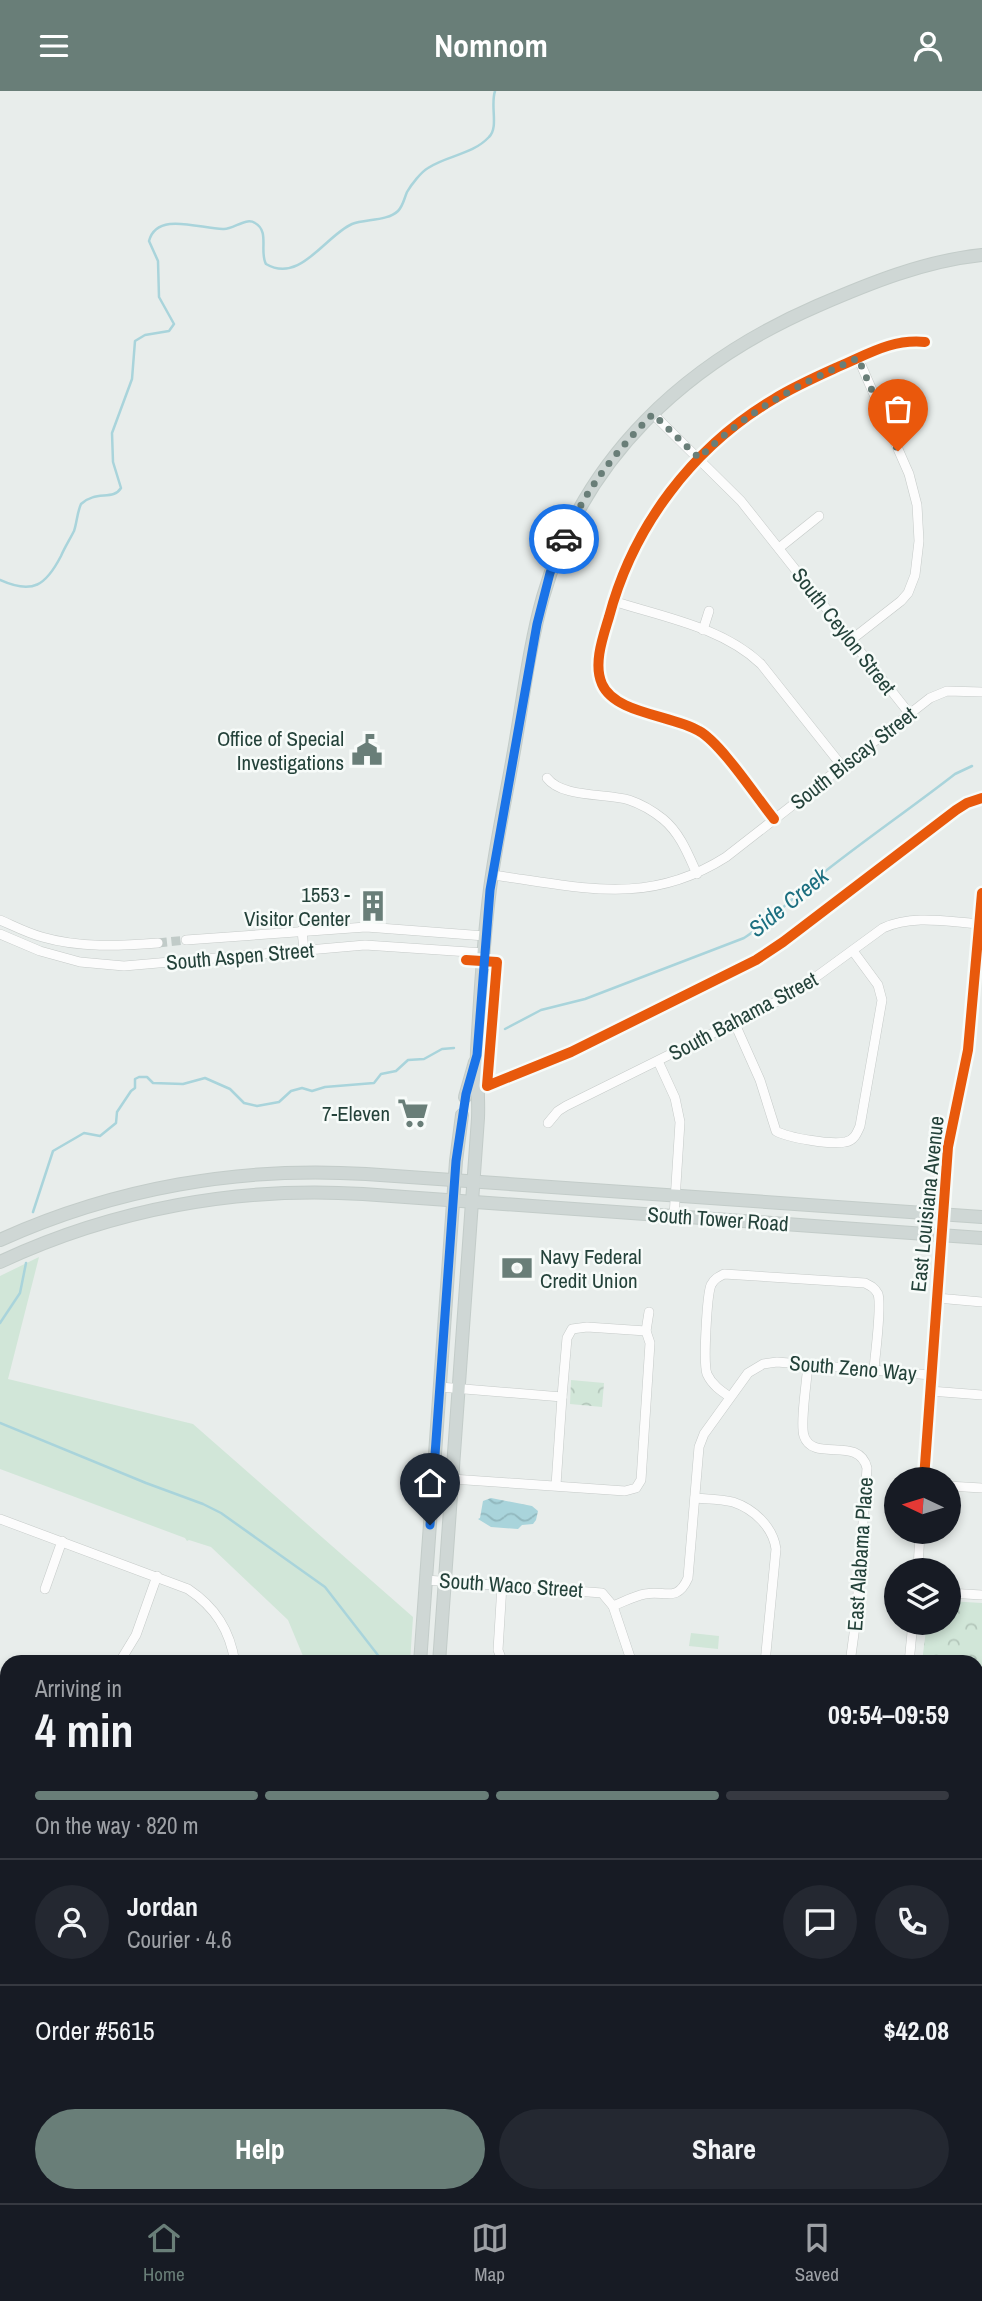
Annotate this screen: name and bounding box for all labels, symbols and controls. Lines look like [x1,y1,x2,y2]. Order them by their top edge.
text: Nomnom [434,24,548,67]
icon: menu [35,27,73,65]
icon: person [909,27,947,65]
pin [868,379,928,451]
icon: bag [879,390,917,428]
courier [529,504,599,574]
icon: car [545,520,583,558]
street label: South Ceylon Street [785,561,903,701]
street label: South Biscay Street [784,700,922,816]
place label: Office of Special Investigations [217,724,344,777]
public building icon: Office of Special Investigations [350,733,384,767]
water label: Side Creek [742,859,836,944]
place label: 1553 - Visitor Center [244,880,350,933]
building icon: 1553 - Visitor Center [356,889,390,923]
street label: South Aspen Street [165,935,315,977]
street label: South Bahama Street [663,964,823,1067]
supermarket icon: 7-Eleven [396,1096,430,1130]
place label: 7-Eleven [322,1099,390,1128]
street label: East Louisiana Avenue [903,1115,951,1293]
street label: South Tower Road [646,1200,790,1238]
place label: Navy Federal Credit Union [540,1242,642,1295]
bank icon: Navy Federal Credit Union [500,1251,534,1285]
street label: South Zeno Way [788,1348,918,1388]
pin [400,1453,460,1525]
icon: home [411,1464,449,1502]
north arrow [884,1467,961,1543]
map controls [884,1467,961,1635]
street label: East Alabama Place [840,1476,880,1632]
button: layers [884,1558,961,1635]
street label: South Waco Street [438,1566,584,1604]
text: Arriving in [35,1673,122,1704]
text: 09:54–09:59 [828,1697,949,1732]
text: 4 min [35,1699,134,1761]
text: On the way · 820 m [35,1810,199,1841]
button: person [35,1885,109,1959]
button: chat [783,1885,857,1959]
button: phone [875,1885,949,1959]
text: Jordan [127,1889,198,1924]
text: Courier · 4.6 [127,1924,232,1955]
text: Order #5615 [35,2013,155,2048]
text: $42.08 [884,2013,949,2048]
button: Help [35,2109,485,2189]
button: Share [499,2109,949,2189]
tab: Home [143,2219,185,2287]
tab: Map [471,2219,509,2287]
tab: Saved [795,2219,839,2287]

